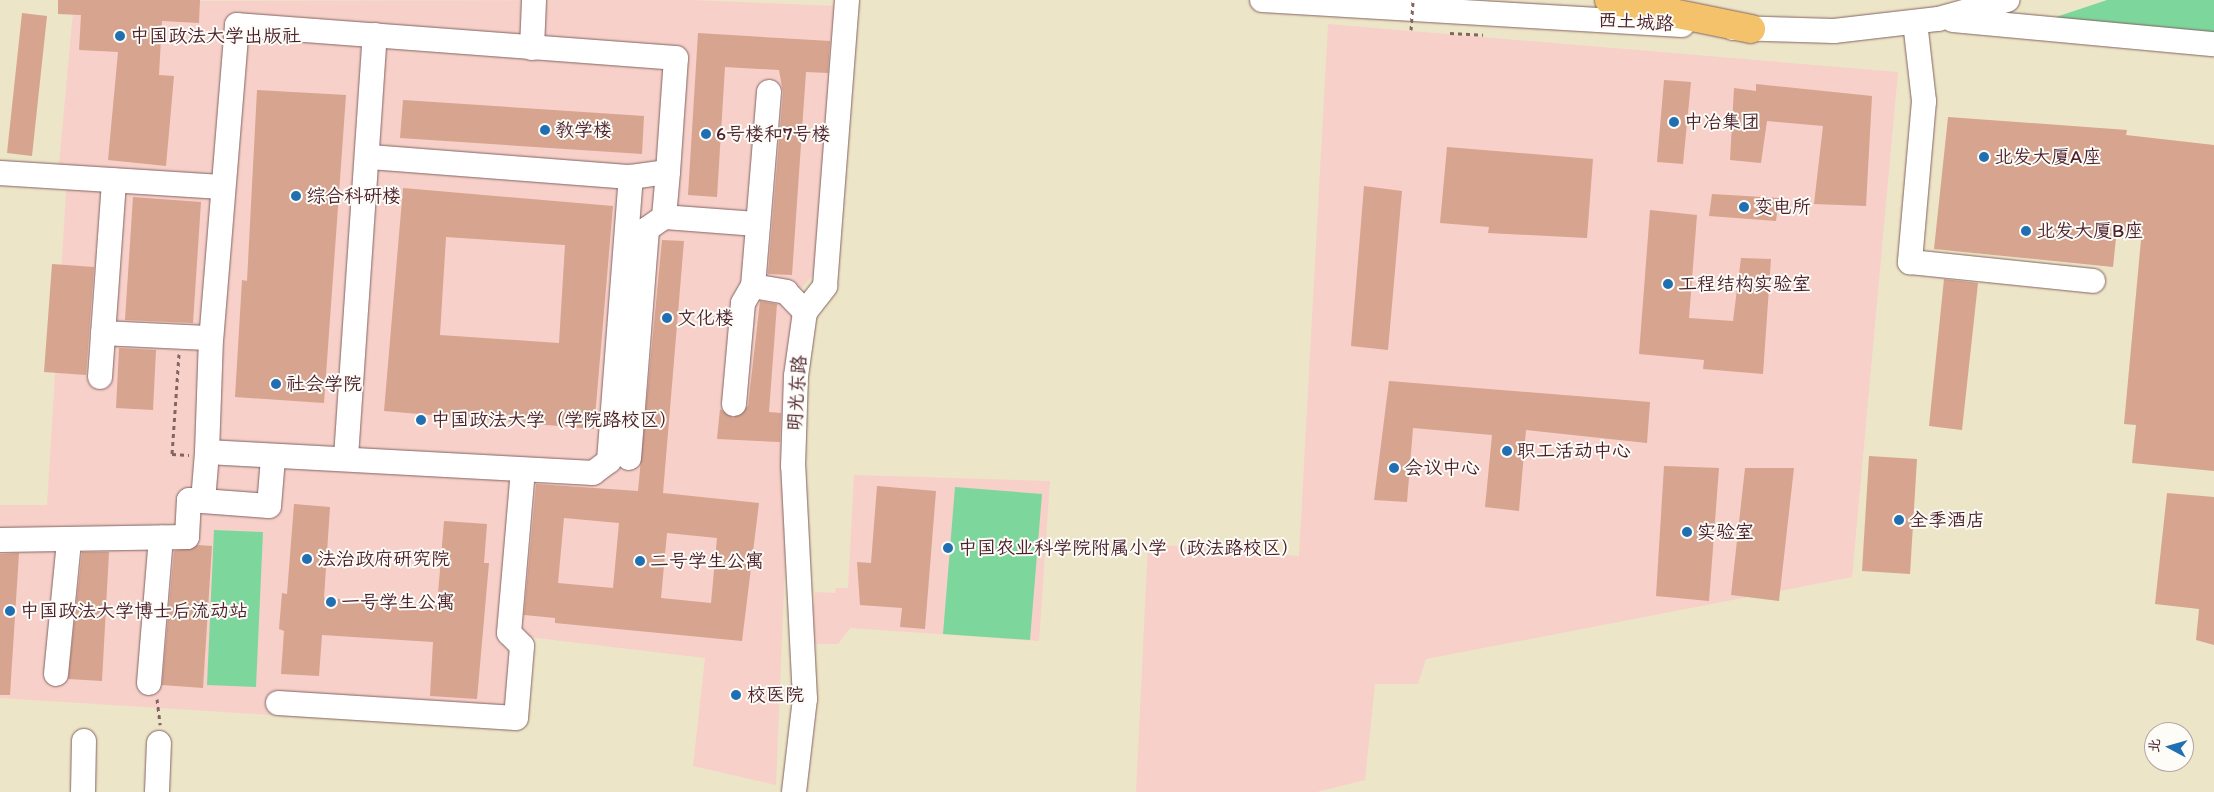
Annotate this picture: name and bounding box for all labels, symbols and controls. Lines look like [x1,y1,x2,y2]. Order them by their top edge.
street label: 西土城路 [1597,9,1675,35]
place label: 中国政法大学出版社 [130,25,301,47]
marker: 中国政法大学出版社 [114,30,126,42]
place label: 中冶集团 [1684,111,1760,133]
marker: 中冶集团 [1668,116,1680,128]
place label: 教学楼 [555,119,612,141]
place label: 6号楼和7号楼 [716,123,830,145]
marker: 教学楼 [539,124,551,136]
marker: 6号楼和7号楼 [700,128,712,140]
place label: 北发大厦A座 [1994,146,2101,168]
marker: 北发大厦A座 [1978,151,1990,163]
place label: 综合科研楼 [306,185,401,207]
marker: 综合科研楼 [290,190,302,202]
place label: 变电所 [1754,196,1811,218]
marker: 变电所 [1738,201,1750,213]
place label: 北发大厦B座 [2036,220,2143,242]
marker: 北发大厦B座 [2020,225,2032,237]
place label: 工程结构实验室 [1678,273,1811,295]
marker: 工程结构实验室 [1662,278,1674,290]
place label: 文化楼 [677,307,734,329]
marker: 文化楼 [661,312,673,324]
street label: 明光东路 [783,354,811,432]
place label: 社会学院 [286,373,362,395]
marker: 社会学院 [270,378,282,390]
place label: 中国政法大学（学院路校区） [431,409,678,431]
marker: 中国政法大学（学院路校区） [415,414,427,426]
place label: 职工活动中心 [1517,440,1631,462]
marker: 职工活动中心 [1501,445,1513,457]
place label: 会议中心 [1404,457,1480,479]
marker: 会议中心 [1388,462,1400,474]
place label: 全季酒店 [1909,509,1985,531]
marker: 全季酒店 [1893,514,1905,526]
place label: 实验室 [1697,521,1754,543]
marker: 实验室 [1681,526,1693,538]
place label: 中国农业科学院附属小学（政法路校区） [958,537,1300,559]
marker: 中国农业科学院附属小学（政法路校区） [942,542,954,554]
place label: 法治政府研究院 [317,548,450,570]
place label: 二号学生公寓 [650,550,764,572]
marker: 法治政府研究院 [301,553,313,565]
marker: 二号学生公寓 [634,555,646,567]
place label: 一号学生公寓 [341,591,455,613]
marker: 一号学生公寓 [325,596,337,608]
place label: 中国政法大学博士后流动站 [20,600,248,622]
marker: 中国政法大学博士后流动站 [4,605,16,617]
place label: 校医院 [747,684,804,706]
marker: 校医院 [729,688,743,702]
north arrow [2144,722,2194,772]
text: 北 [2145,738,2164,753]

